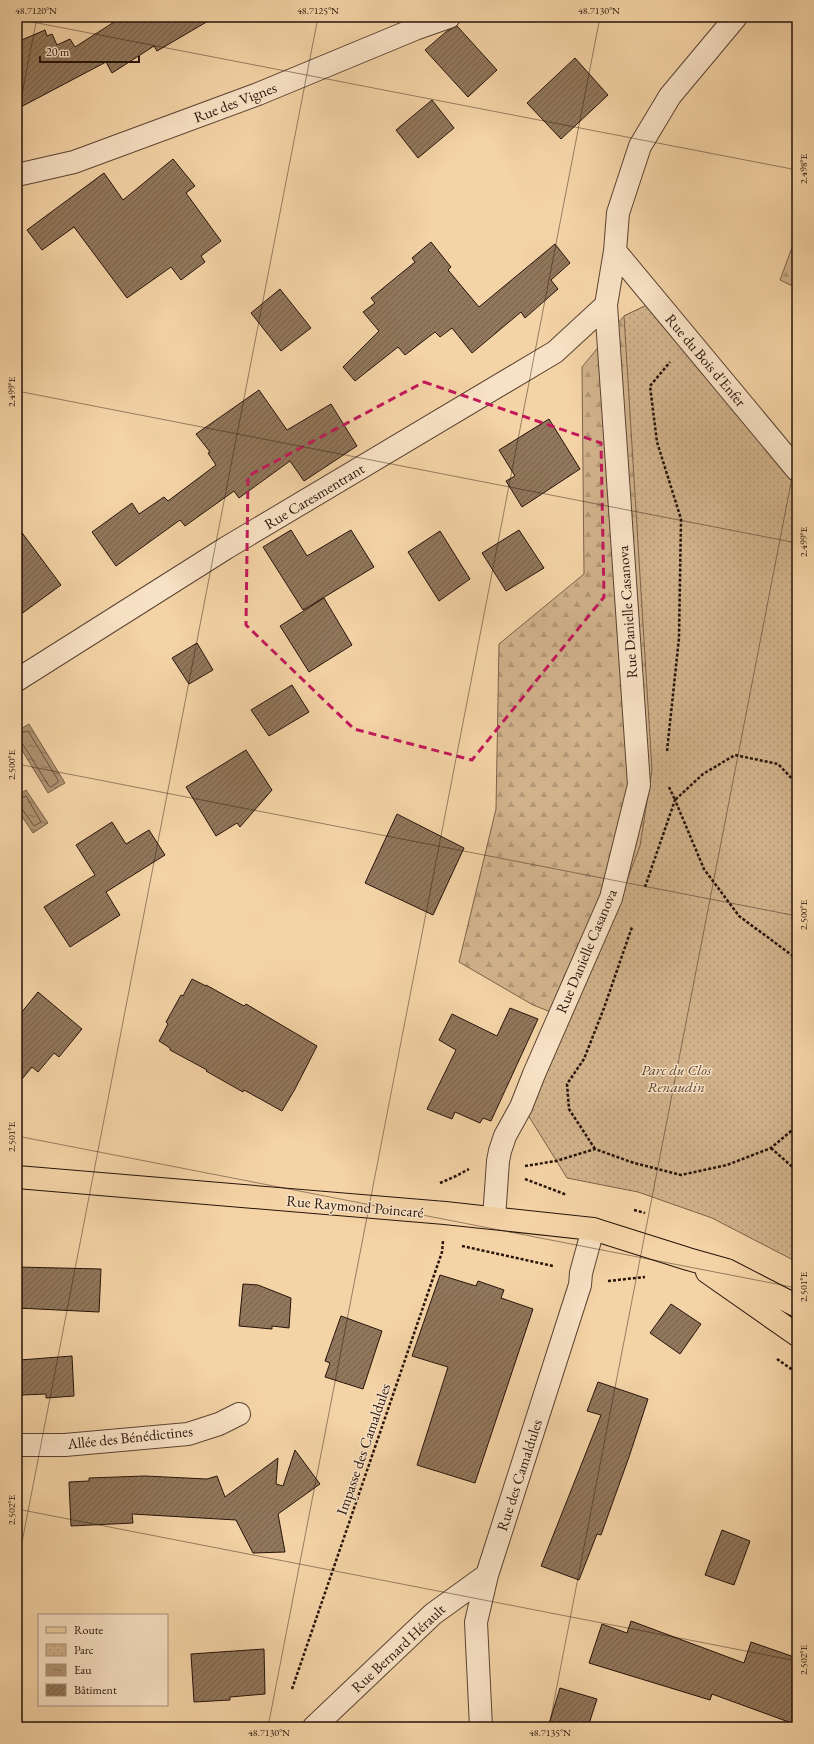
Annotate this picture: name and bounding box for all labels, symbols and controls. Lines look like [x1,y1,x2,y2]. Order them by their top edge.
text: 48.7120°N [15,4,57,17]
text: 48.7125°N [297,4,339,17]
text: 48.7130°N [578,4,620,17]
scale bar [40,38,139,64]
text: 20 m [46,44,70,60]
street label: Rue des Vignes [191,77,279,127]
text: 2.498°E [797,154,810,184]
street label: Rue du Bois d'Enfer [661,309,751,411]
text: 2.499°E [5,377,18,407]
street label: Rue Caresmentrant [260,458,368,533]
text: 2.499°E [797,527,810,557]
street label: Rue Danielle Casanova [613,545,641,679]
text: 2.500°E [5,750,18,780]
street label: Rue Danielle Casanova [551,886,621,1016]
text: 2.500°E [797,900,810,930]
park label: Parc du Clos Renaudin [641,1060,712,1096]
text: 2.501°E [5,1122,18,1152]
street label: Rue Raymond Poincaré [286,1191,424,1221]
text: 2.501°E [797,1272,810,1302]
street label: Impasse des Camaldules [332,1381,394,1517]
street label: Rue des Camaldules [492,1417,546,1533]
street label: Allée des Bénédictines [65,1421,194,1453]
text: 2.502°E [5,1495,18,1525]
street label: Rue Bernard Hérault [347,1599,449,1696]
legend [38,1614,168,1706]
text: Route [74,1622,104,1638]
text: Parc [74,1642,94,1658]
text: 2.502°E [797,1645,810,1675]
text: Eau [74,1662,92,1678]
text: Bâtiment [74,1682,117,1698]
text: 48.7130°N [248,1726,290,1739]
text: 48.7135°N [529,1726,571,1739]

